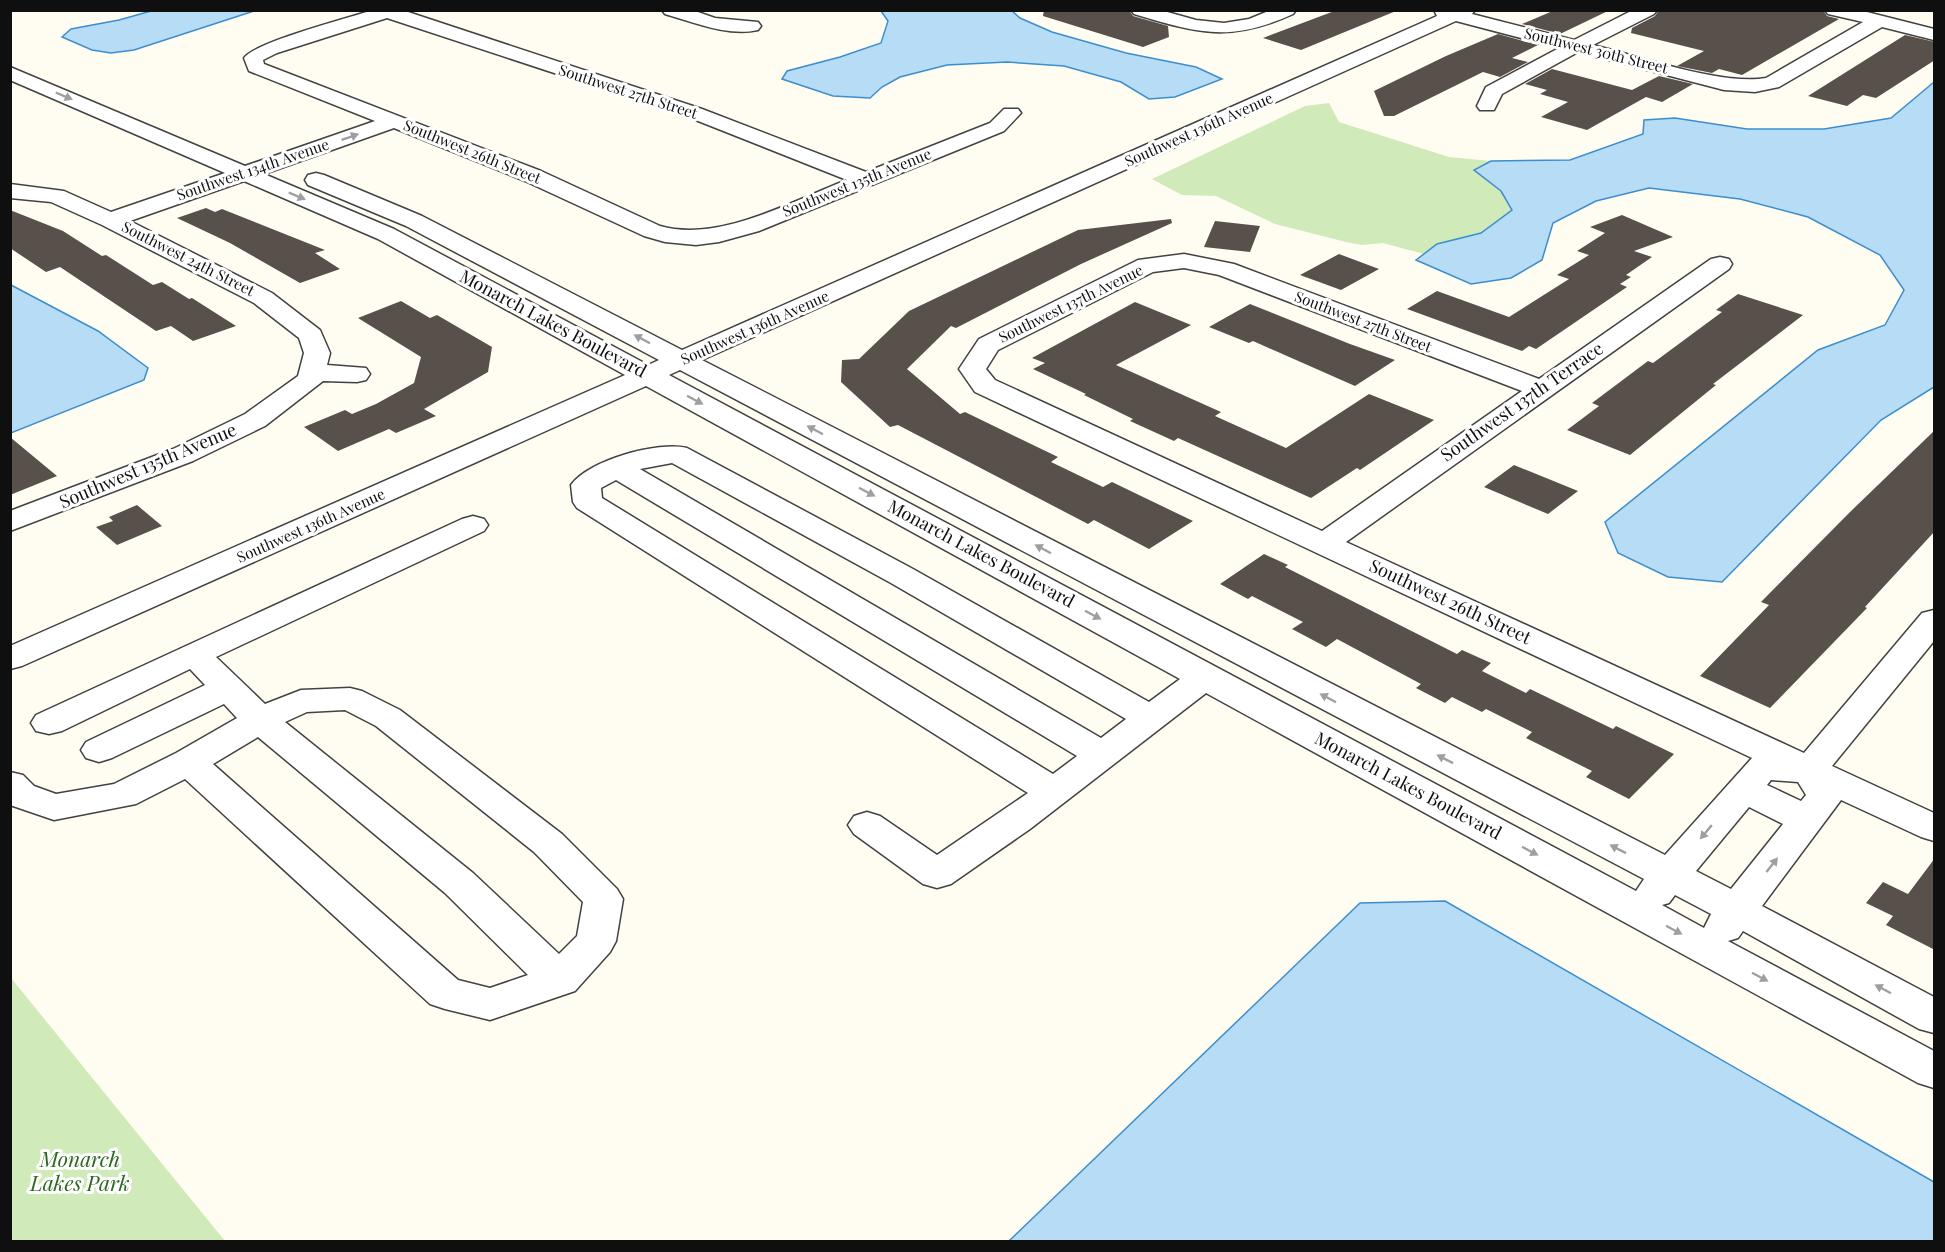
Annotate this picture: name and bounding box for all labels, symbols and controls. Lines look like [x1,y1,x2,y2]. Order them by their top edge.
street label: Southwest 30th Street [1522,22,1671,78]
street label: Southwest 27th Street [556,59,701,123]
street label: Southwest 136th Avenue [1121,87,1276,171]
one-way arrow [56,91,74,101]
street label: Southwest 26th Street [401,114,545,188]
one-way arrow [341,131,359,141]
street label: Southwest 134th Avenue [174,134,332,205]
street label: Southwest 135th Avenue [779,143,934,221]
one-way arrow [289,192,306,201]
street label: Southwest 24th Street [119,216,259,301]
street label: Southwest 137th Avenue [995,259,1146,347]
street label: Monarch Lakes Boulevard [456,264,652,383]
street label: Southwest 136th Avenue [677,285,832,369]
street label: Southwest 27th Street [1292,286,1435,357]
one-way arrow [633,334,650,344]
street label: Southwest 137th Terrace [1435,336,1608,466]
one-way arrow [687,395,704,405]
street label: Southwest 135th Avenue [55,417,240,513]
one-way arrow [806,425,823,434]
street label: Southwest 136th Avenue [233,483,388,567]
one-way arrow [858,487,875,497]
street label: Monarch Lakes Boulevard [884,494,1080,613]
one-way arrow [1034,544,1051,554]
street label: Southwest 26th Street [1366,553,1536,649]
one-way arrow [1085,610,1102,620]
one-way arrow [1319,693,1336,703]
street label: Monarch Lakes Boulevard [1311,726,1507,845]
one-way arrow [1436,754,1453,764]
one-way arrow [1700,824,1713,839]
one-way arrow [1609,844,1626,854]
one-way arrow [1521,846,1538,856]
one-way arrow [1765,858,1777,873]
one-way arrow [1666,925,1683,935]
one-way arrow [1752,972,1769,982]
one-way arrow [1874,984,1891,994]
park label: Monarch Lakes Park [29,1144,130,1196]

